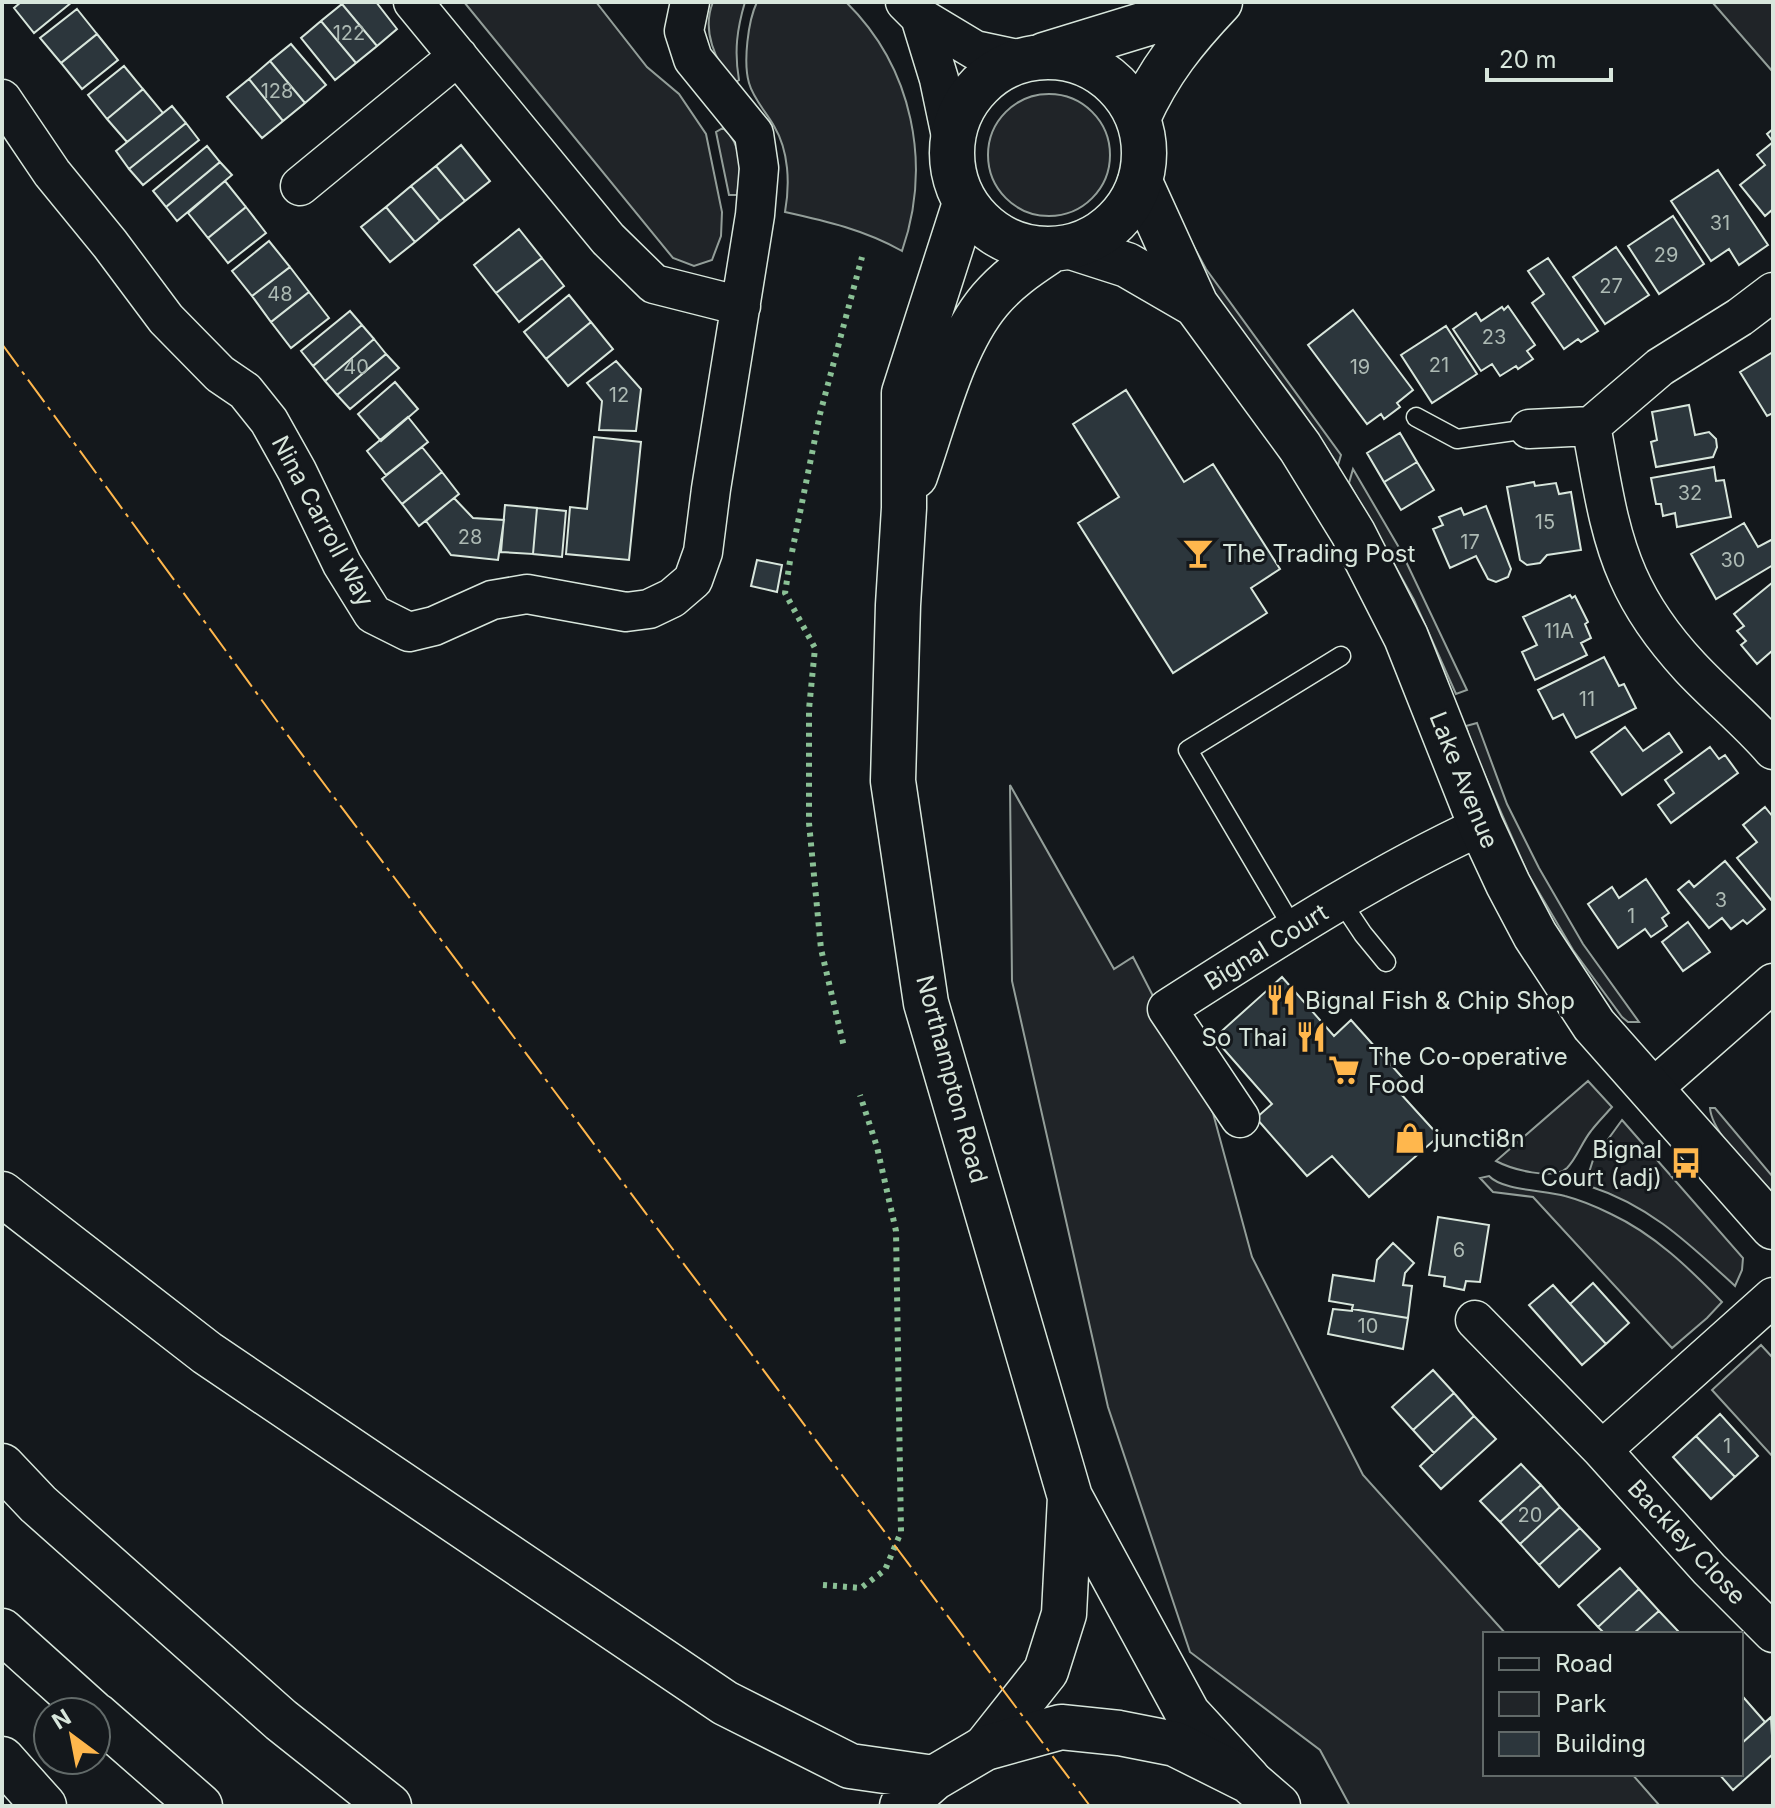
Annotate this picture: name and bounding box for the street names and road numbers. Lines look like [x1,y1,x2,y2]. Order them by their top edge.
street label: Nina Carroll Way [266,431,380,611]
street label: Lake Avenue [1423,707,1505,853]
street label: Bignal Court [1199,898,1333,996]
street label: Northampton Road [910,972,994,1186]
street label: Backley Close [1622,1474,1752,1610]

